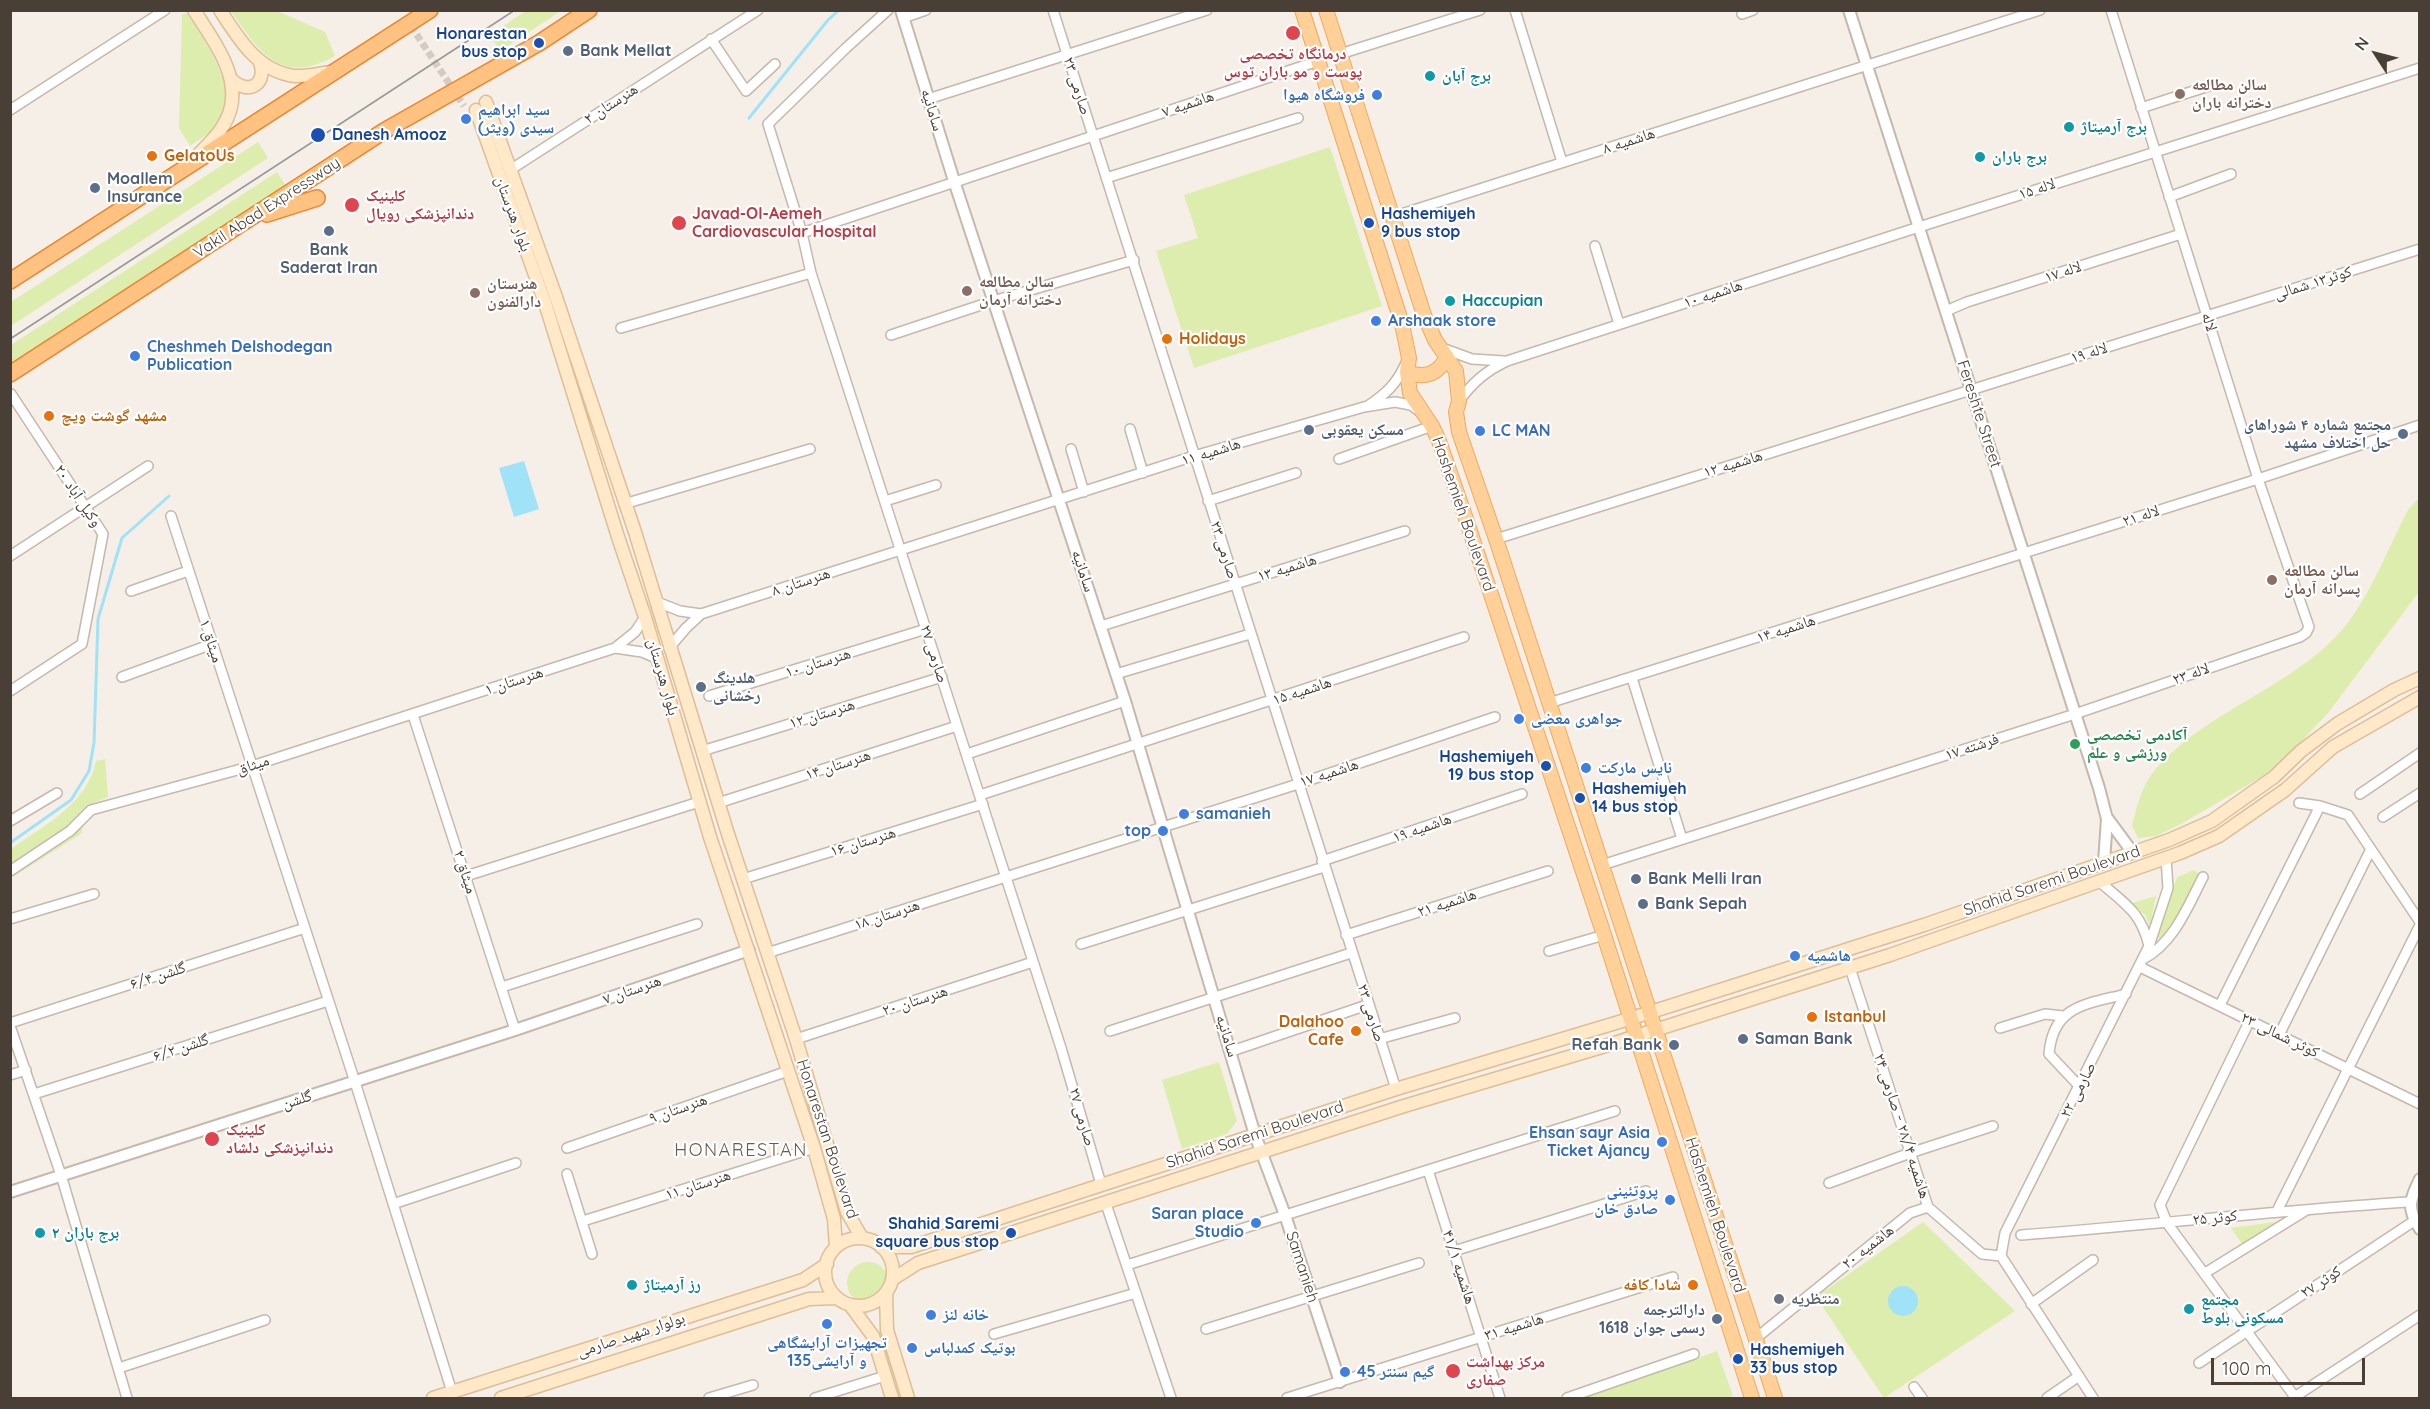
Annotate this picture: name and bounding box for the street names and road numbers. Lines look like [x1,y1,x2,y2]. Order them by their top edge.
street label: صارمی ۲۳ [1059,55,1095,117]
street label: هنرستان ۲ [580,79,642,129]
street label: سامانیه [916,86,948,134]
street label: هاشمیه ۷ [1159,86,1217,122]
street label: هاشمیه ۸ [1600,124,1658,158]
street label: Vakil Abad Expressway [190,153,344,263]
street label: بلوار هنرستان [490,174,536,254]
street label: لاله ۱۵ [2016,174,2058,204]
street label: لاله ۱۷ [2042,257,2084,287]
street label: کوثر۱۳ شمالی [2272,262,2354,304]
street label: هاشمیه ۱۰ [1681,275,1745,313]
street label: لاله [2197,310,2221,334]
street label: لاله ۱۹ [2068,338,2110,368]
street label: Fereshte Street [1953,358,2005,470]
street label: هاشمیه ۱۱ [1179,434,1243,470]
street label: Hashemieh Boulevard [1427,434,1499,594]
street label: هاشمیه ۱۲ [1701,446,1765,482]
street label: ۲۰ وکیل آباد [50,461,106,531]
street label: لاله ۲۱ [2120,501,2162,531]
street label: صارمی ۲۳ [1206,519,1242,581]
street label: سامانیه [1067,547,1099,595]
street label: هاشمیه ۱۳ [1255,550,1319,586]
street label: هنرستان ۸ [769,564,833,600]
street label: هاشمیه ۱۴ [1754,610,1818,648]
street label: میثاق ۱ [195,617,227,665]
street label: صارمی ۲۷ [916,623,952,685]
street label: بلوار هنرستان [643,636,683,718]
street label: هنرستان ۱۰ [783,644,853,682]
street label: لاله ۲۳ [2170,659,2212,689]
street label: هنرستان ۱ [482,663,546,699]
street label: هاشمیه ۱۵ [1270,672,1334,710]
street label: هنرستان ۱۲ [787,695,857,733]
street label: فرشته ۱۷ [1943,729,2001,765]
street label: هنرستان ۱۴ [803,745,873,785]
street label: میثاق [234,751,272,779]
street label: هاشمیه ۱۷ [1297,754,1361,792]
street label: هاشمیه ۱۹ [1390,809,1454,847]
street label: هنرستان ۱۶ [828,823,898,861]
street label: Shahid Saremi Boulevard [1961,842,2143,920]
street label: میثاق ۲ [449,848,481,896]
street label: هاشمیه ۲۱ [1415,884,1479,922]
street label: هنرستان ۱۸ [852,895,922,935]
street label: گلشن ۶/۴ [128,958,188,994]
street label: هنرستان ۷ [600,971,664,1009]
street label: هنرستان ۲۰ [880,981,950,1021]
street label: صارمی ۲۳ [1353,982,1389,1044]
street label: کوثر شمالی ۲۳ [2238,1008,2322,1062]
street label: سامانیه [1211,1012,1243,1060]
street label: گلشن ۶/۲ [151,1030,211,1066]
street label: هاشمیه ۲۸/۴ - صارمی ۲۴ [1869,1051,1935,1201]
street label: Honarestan Boulevard [792,1057,862,1221]
street label: صارمی ۲۲ [2056,1059,2100,1121]
street label: گلشن [280,1086,314,1114]
street label: صارمی ۲۷ [1065,1086,1099,1148]
street label: هنرستان ۹ [646,1090,710,1128]
street label: Shahid Saremi Boulevard [1164,1097,1346,1173]
street label: Hashemieh Boulevard [1681,1135,1749,1295]
street label: هنرستان ۱۱ [663,1165,733,1205]
street label: کوثر ۲۵ [2192,1206,2238,1230]
street label: هاشمیه ۲۰ [1838,1221,1898,1273]
street label: هاشمیه ۴۱/۱ [1438,1228,1480,1306]
street label: Samanieh [1281,1229,1323,1305]
street label: کوثر ۲۷ [2297,1262,2345,1302]
street label: بولوار شهید صارمی [575,1308,687,1362]
street label: هاشمیه ۳۱ [1482,1309,1546,1345]

